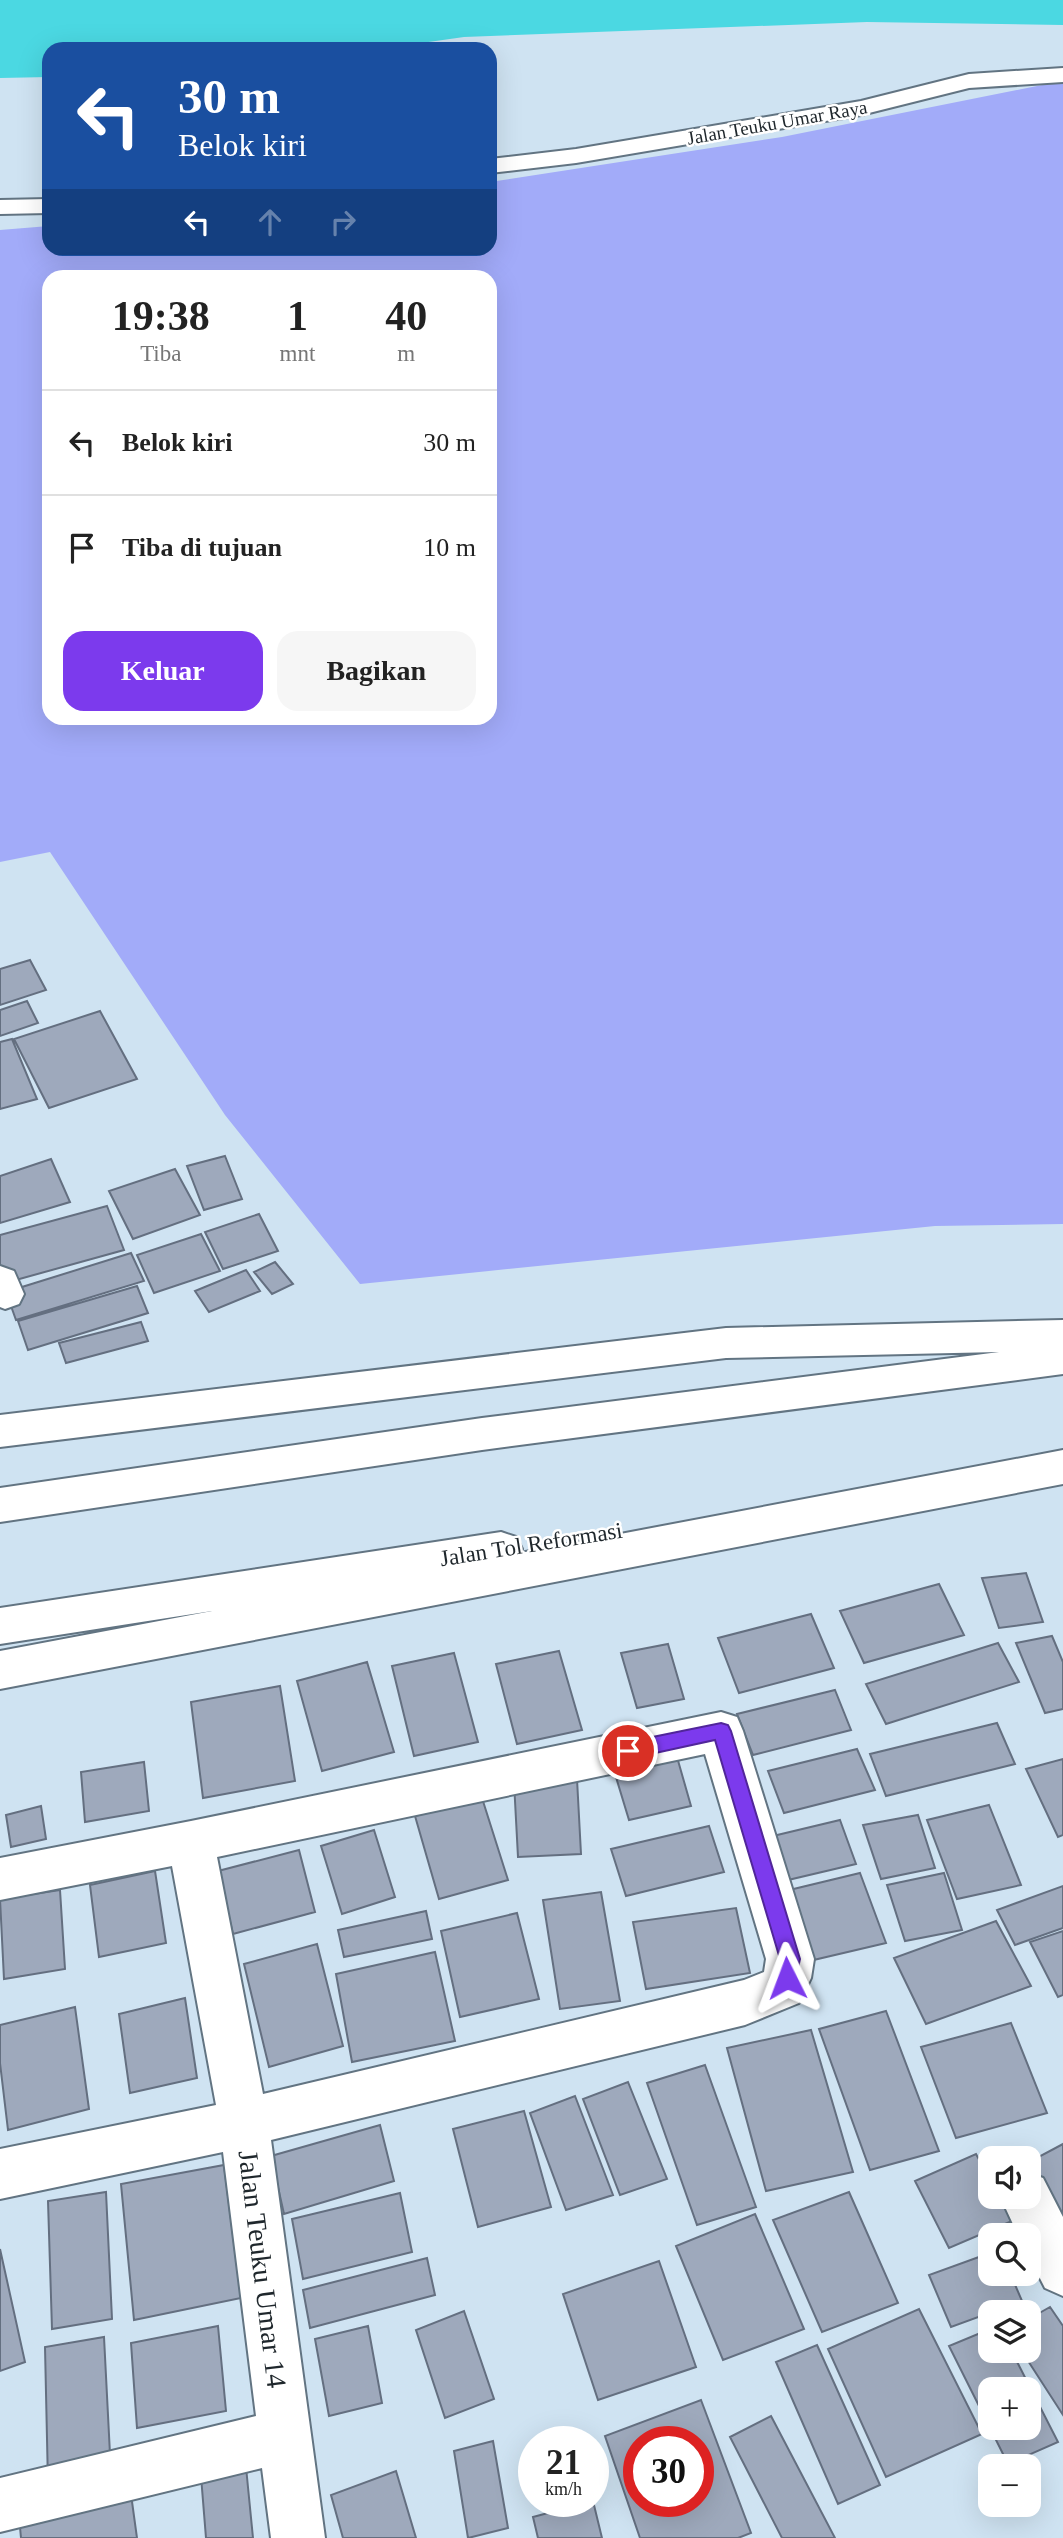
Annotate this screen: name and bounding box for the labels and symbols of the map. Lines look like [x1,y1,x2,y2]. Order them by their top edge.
street label: Jalan Teuku Umar Raya [685,96,869,149]
street label: Jalan Tol Reformasi [438,1518,624,1571]
pin [598,1721,658,1781]
position arrow [750,1941,824,2015]
street label: Jalan Teuku Umar 14 [233,2148,292,2390]
speed limit sign: 30 [623,2426,714,2517]

